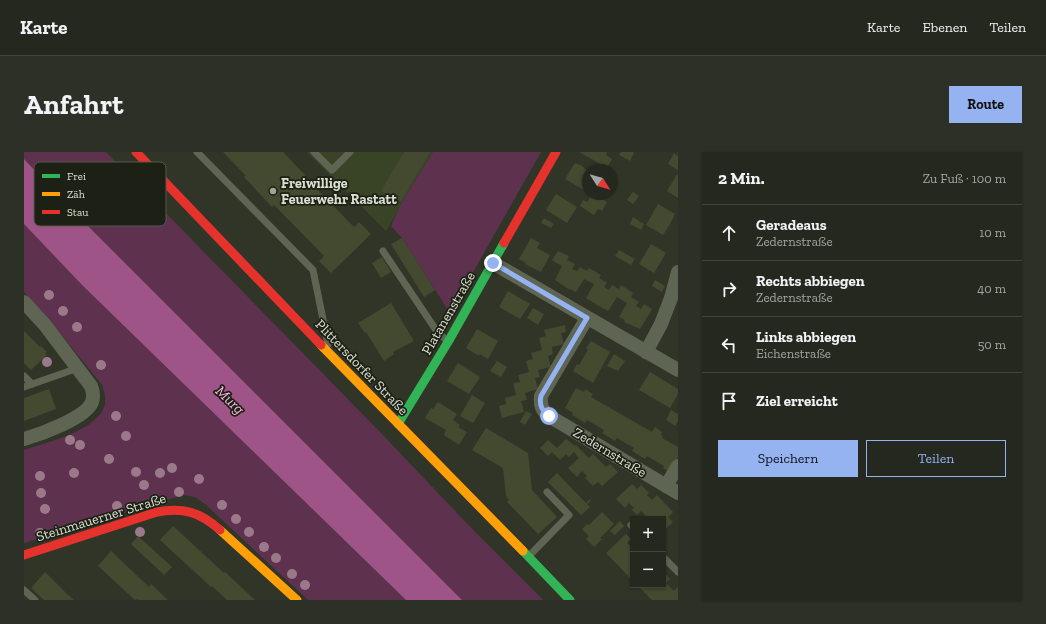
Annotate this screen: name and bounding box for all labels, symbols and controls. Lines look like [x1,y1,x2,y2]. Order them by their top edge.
text: Karte [20,16,68,39]
text: Karte [867,19,900,36]
text: Ebenen [922,19,967,36]
text: Teilen [989,19,1026,36]
button: Route [949,86,1022,123]
text: Anfahrt [24,88,123,121]
legend [34,162,166,226]
north arrow [582,164,618,200]
text: 2 Min. [718,168,765,188]
text: Frei [67,170,86,183]
text: Zu Fuß · 100 m [923,171,1006,186]
place label: Freiwillige Feuerwehr Rastatt [281,175,397,208]
marker: Freiwillige Feuerwehr Rastatt [268,186,278,196]
text: Zäh [67,188,86,201]
text: Stau [67,206,88,219]
text: Geradeaus [756,216,827,234]
icon: ahead [718,222,740,244]
text: 10 m [979,225,1006,240]
text: Zedernstraße [756,234,833,249]
route end [484,254,502,272]
street label: Platanenstraße [418,268,479,358]
text: Rechts abbiegen [756,272,865,290]
icon: right [718,278,740,300]
text: 40 m [977,281,1006,296]
text: Zedernstraße [756,290,833,305]
street label: Plittersdorfer Straße [312,316,412,419]
text: Links abbiegen [756,328,856,346]
icon: left [718,334,740,356]
text: 50 m [978,337,1006,352]
text: Eichenstraße [756,346,831,361]
water label: Murg [212,382,248,418]
icon: arrive [718,390,740,412]
text: Ziel erreicht [756,392,838,410]
route start [540,407,558,425]
street label: Zedernstraße [570,424,650,481]
button: Speichern [718,440,858,477]
button: Teilen [866,440,1006,477]
street label: Steinmauerner Straße [34,490,168,545]
map controls [630,516,666,588]
button: + [630,516,666,552]
button: − [630,552,666,588]

